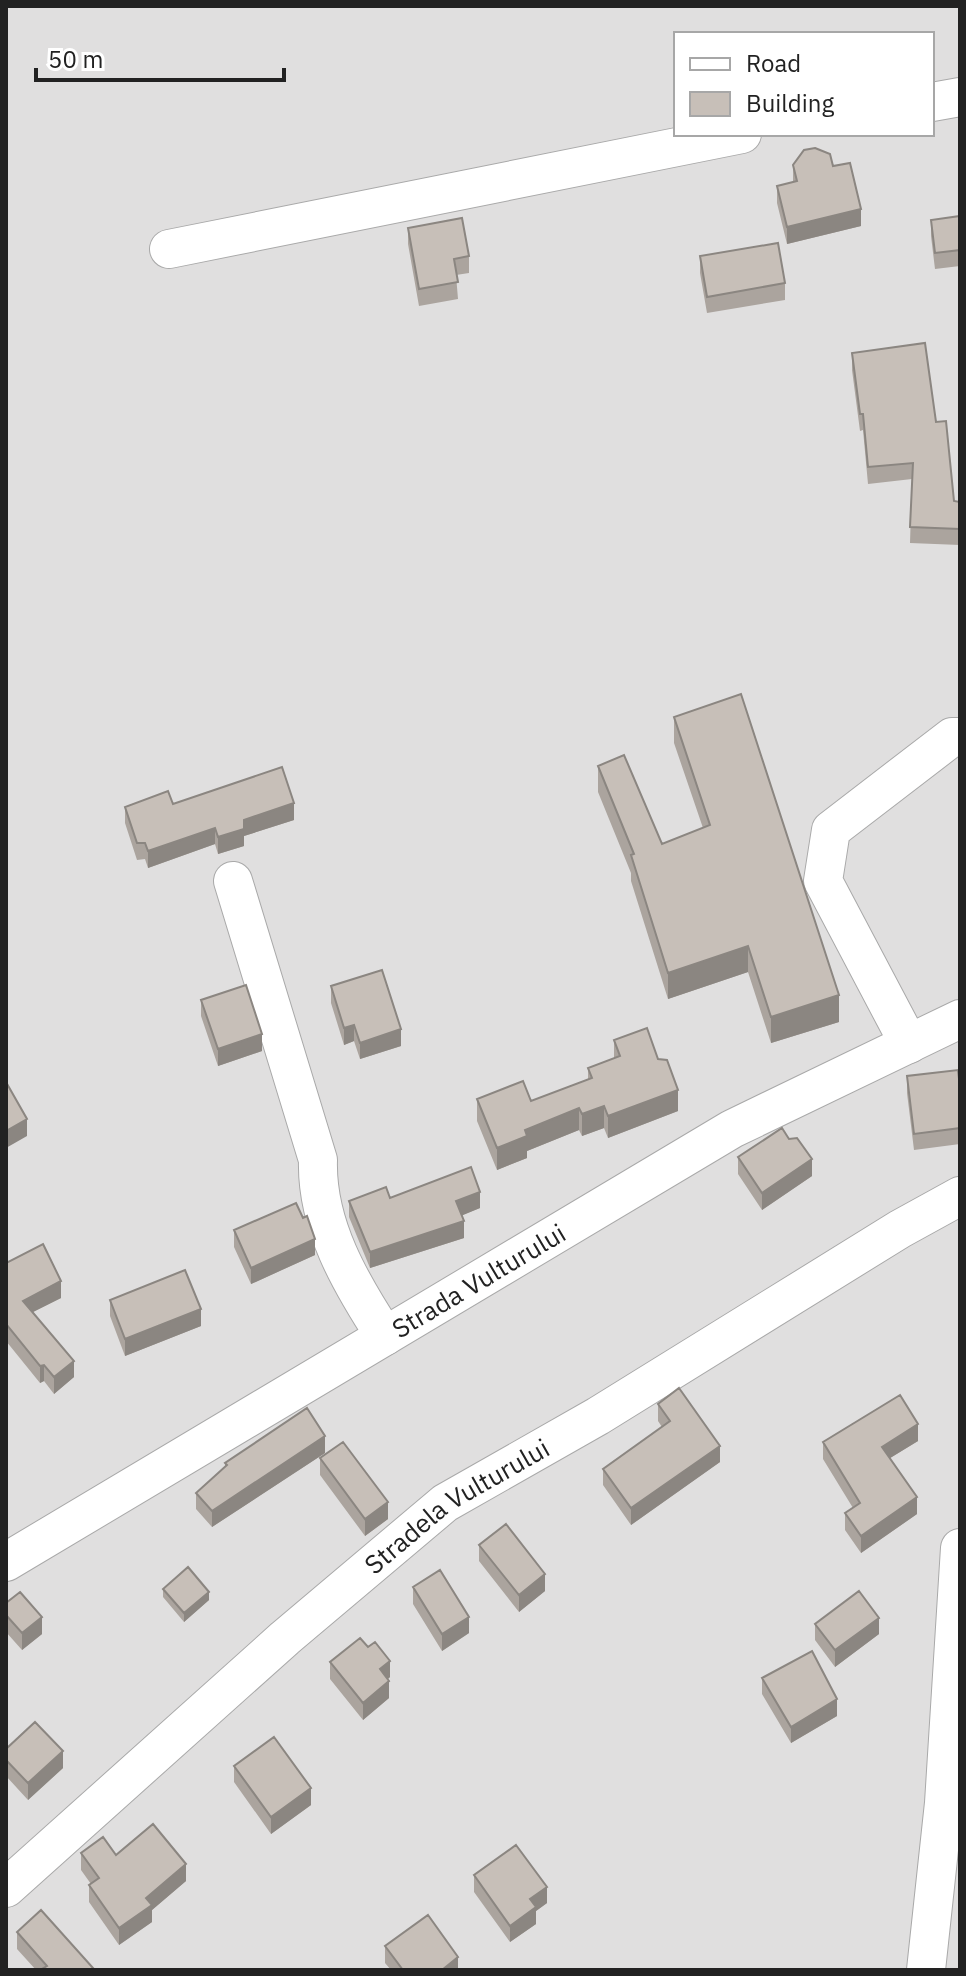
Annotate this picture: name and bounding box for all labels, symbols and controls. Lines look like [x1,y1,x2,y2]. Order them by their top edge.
scale bar [36,32,284,82]
legend [674,32,934,136]
text: 50 m [48,43,103,75]
text: Road [746,47,801,79]
text: Building [746,87,834,119]
street label: Strada Vulturului [385,1215,571,1345]
street label: Stradela Vulturului [357,1430,555,1581]

